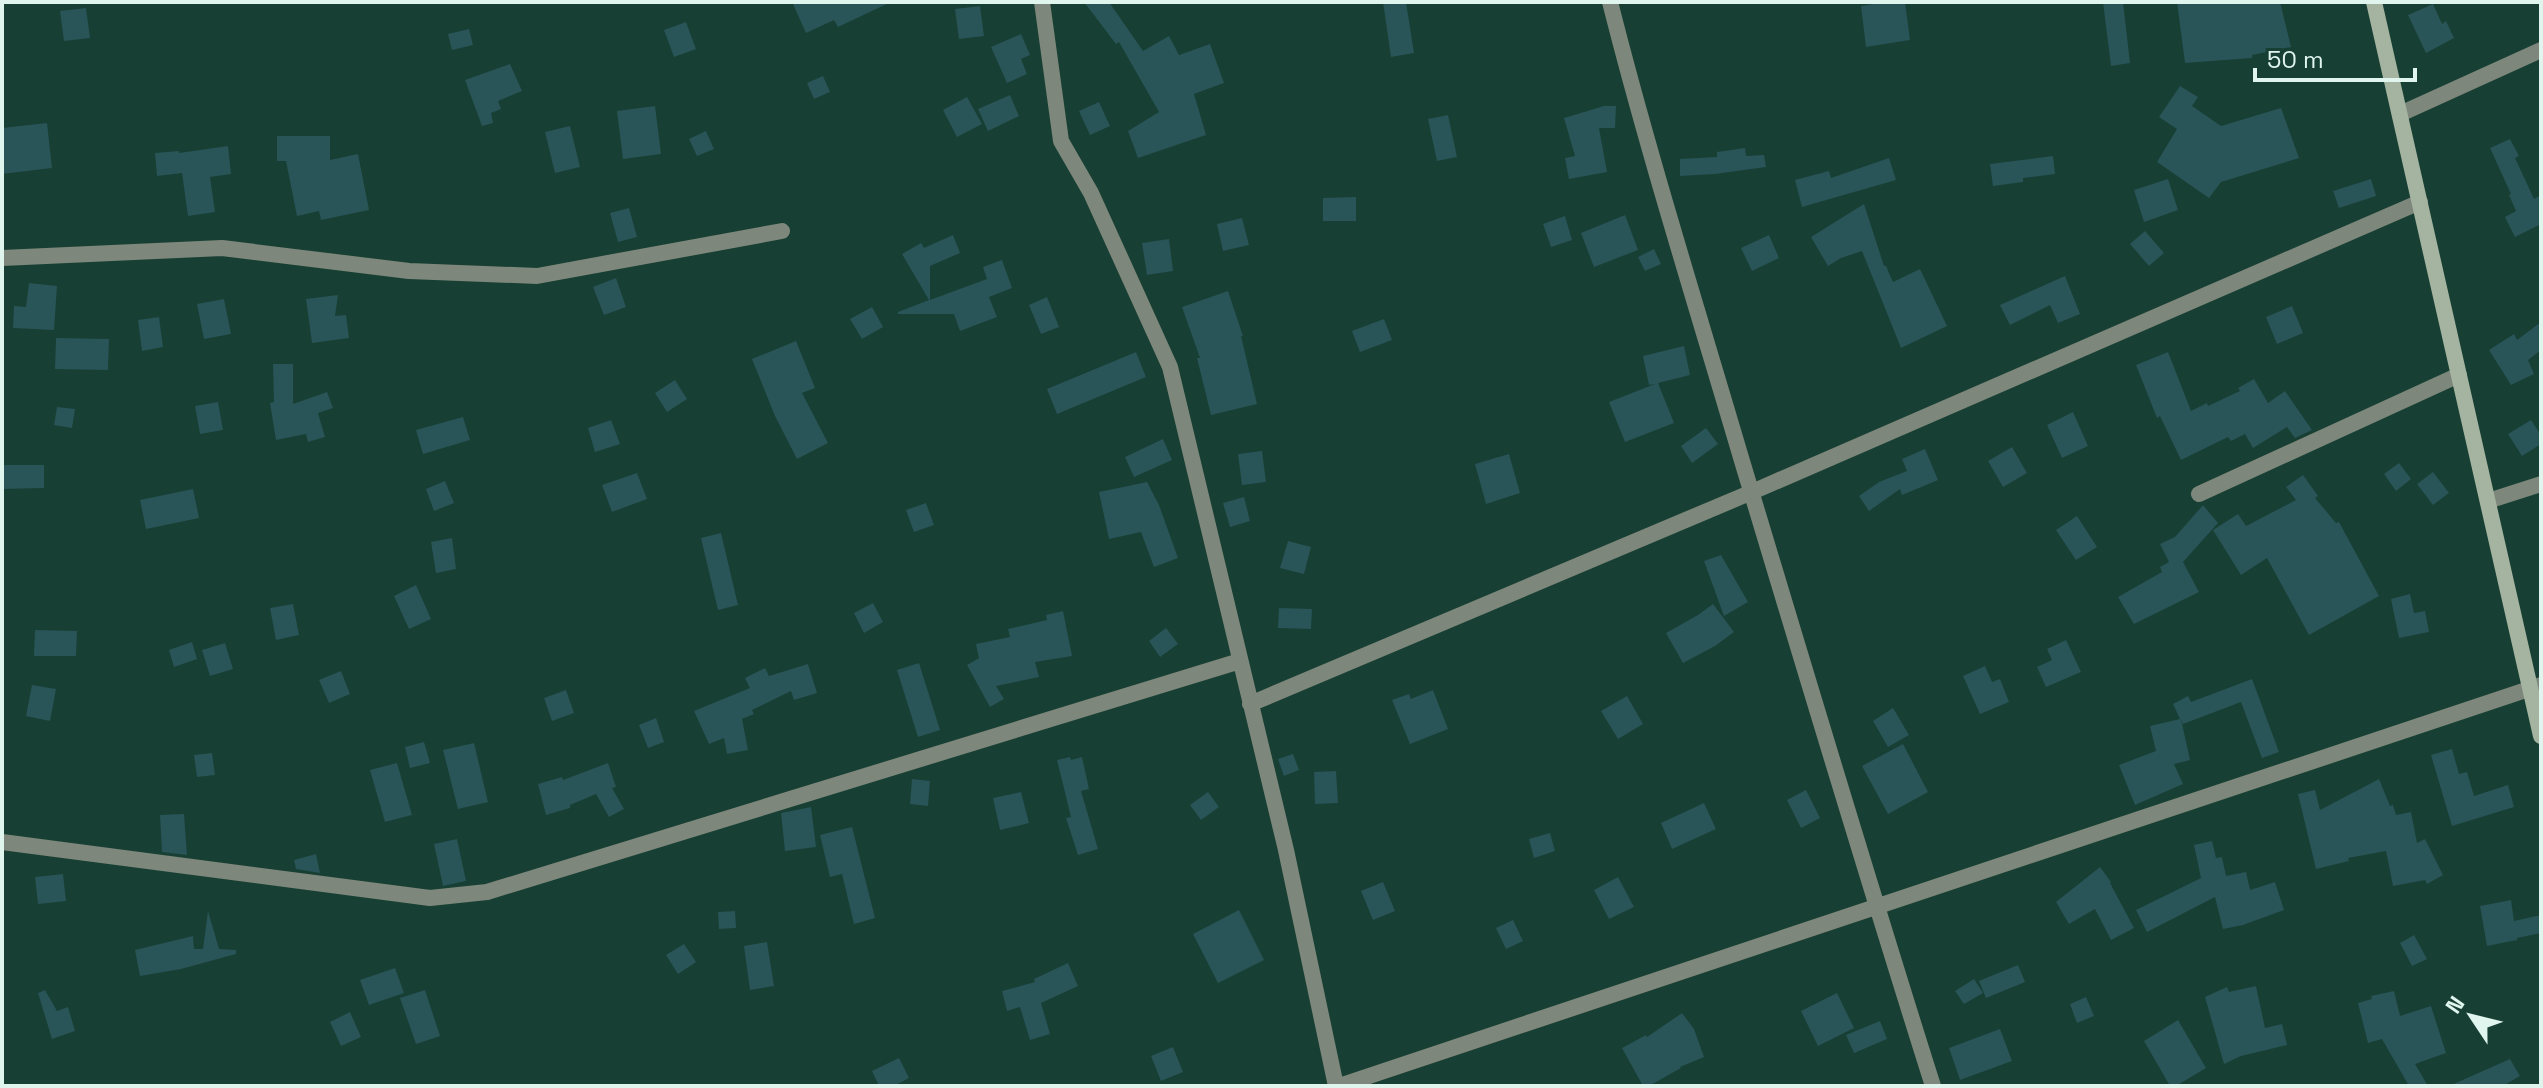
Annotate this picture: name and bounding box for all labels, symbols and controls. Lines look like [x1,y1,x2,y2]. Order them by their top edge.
scale bar [2255,32,2415,82]
text: 50 m [2267,44,2324,75]
north arrow [2431,976,2511,1056]
text: N [2439,990,2470,1019]

